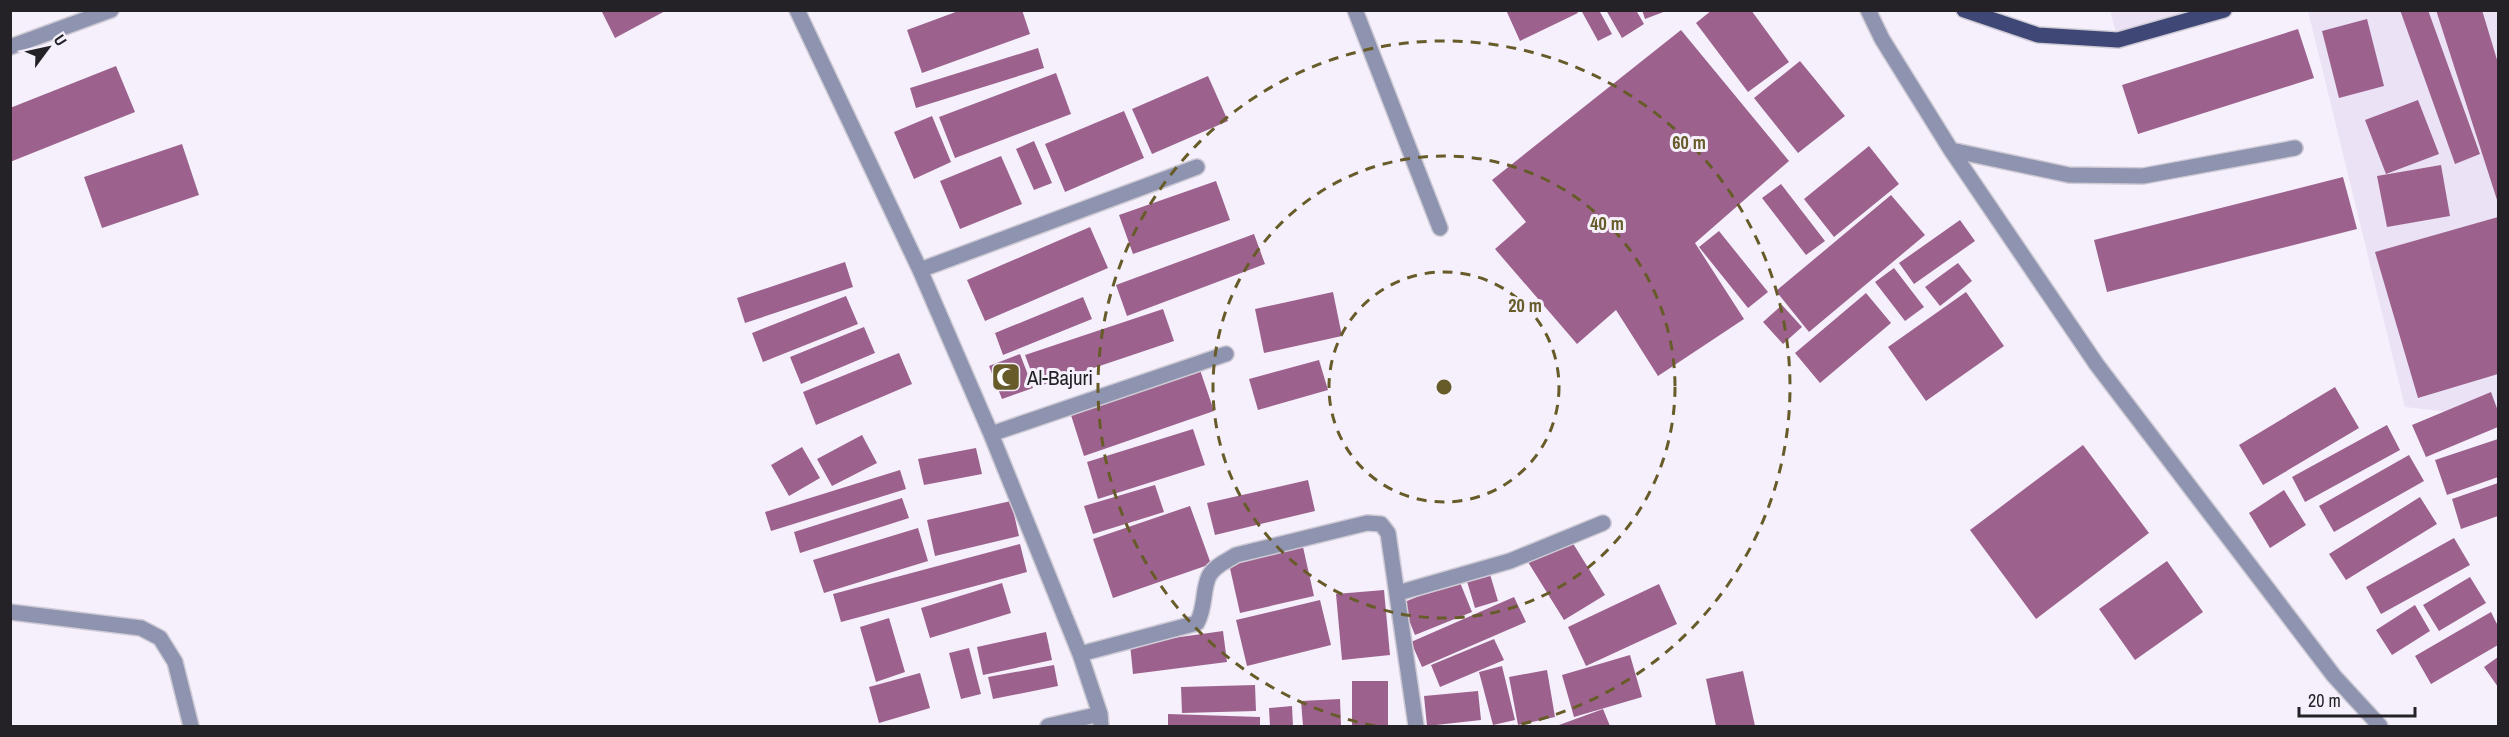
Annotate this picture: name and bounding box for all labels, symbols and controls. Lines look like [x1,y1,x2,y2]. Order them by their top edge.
north arrow [18,18,78,78]
text: U [49,30,72,50]
text: 60 m [1672,130,1706,155]
text: 40 m [1590,211,1624,236]
text: 20 m [1508,293,1542,318]
mosque icon: Al-Bajuri [990,361,1022,393]
place label: Al-Bajuri [1026,363,1093,392]
centre of rings [1434,377,1454,397]
scale bar [2299,680,2414,718]
text: 20 m [2308,688,2341,713]

